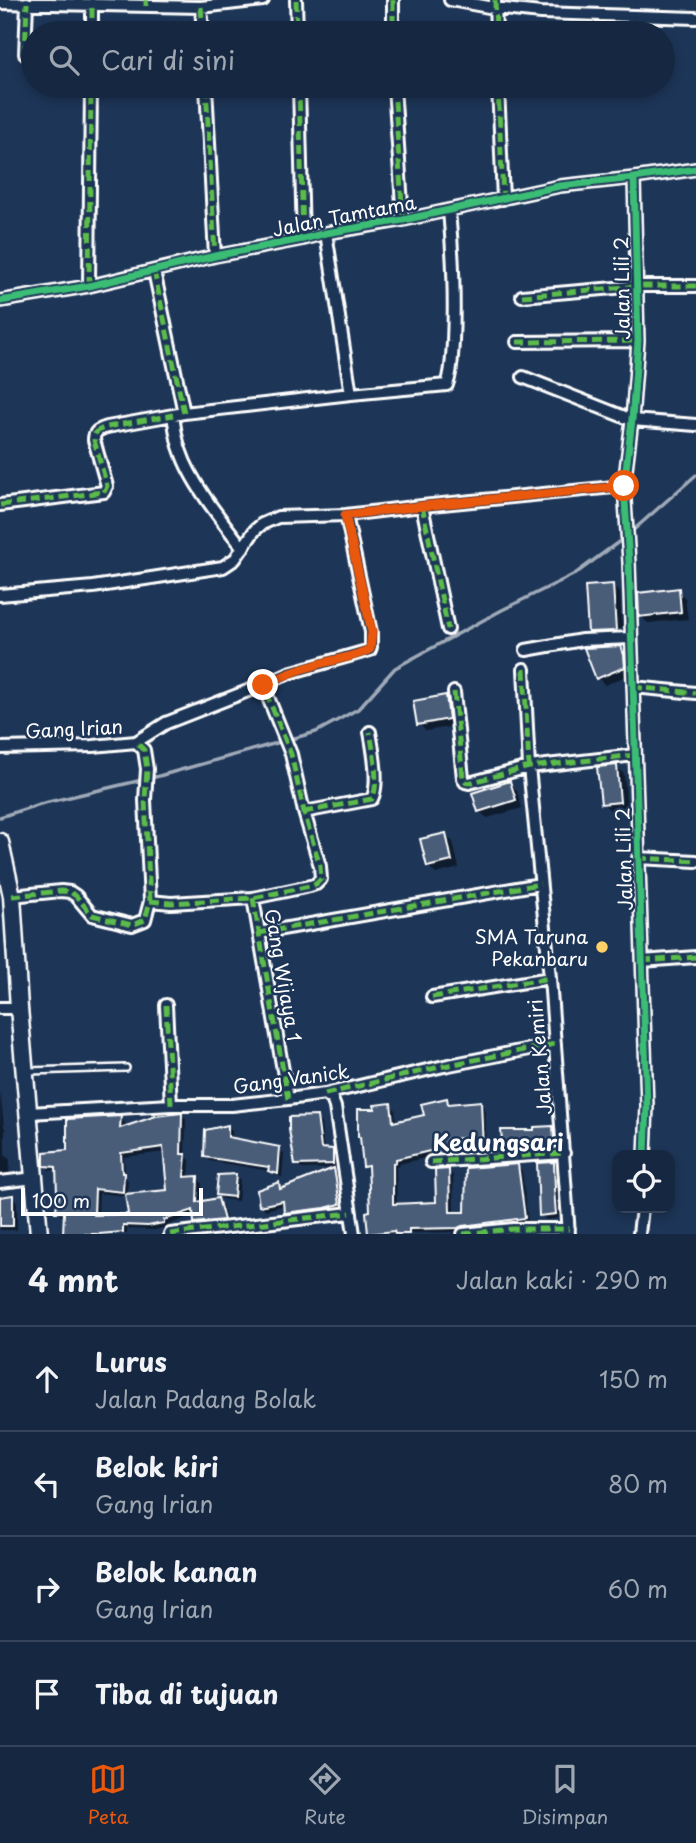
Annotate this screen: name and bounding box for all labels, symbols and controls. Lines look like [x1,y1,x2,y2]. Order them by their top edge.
search box [21,21,675,98]
text: Cari di sini [101,40,235,79]
icon: search [45,41,83,79]
street label: Jalan Tamtama [270,187,418,243]
street label: Jalan Lili 2 [606,236,636,340]
route start [608,470,639,501]
route end [247,669,278,700]
street label: Gang Irian [24,711,124,745]
street label: Jalan Lili 2 [607,807,639,911]
street label: Gang Wijaya 1 [259,906,309,1044]
place label: SMA Taruna Pekanbaru [474,922,588,972]
marker: SMA Taruna Pekanbaru [594,939,610,955]
street label: Jalan Kemiri [520,998,558,1116]
street label: Gang Vanick [231,1056,351,1100]
district label: Kedungsari [432,1124,564,1159]
map controls [612,1150,675,1213]
button: locate [612,1150,675,1213]
scale bar [21,1185,203,1217]
text: 100 m [32,1186,90,1214]
text: 4 mnt [28,1257,119,1302]
text: Jalan kaki · 290 m [456,1262,668,1297]
text: Lurus [95,1342,167,1381]
icon: ahead [28,1360,66,1398]
text: 150 m [599,1361,668,1396]
text: Jalan Padang Bolak [95,1381,316,1416]
text: Belok kiri [95,1447,218,1486]
icon: left [28,1465,66,1503]
text: 80 m [608,1466,668,1501]
text: Gang Irian [95,1486,213,1521]
text: Belok kanan [95,1552,257,1591]
icon: right [28,1570,66,1608]
text: 60 m [608,1571,668,1606]
text: Gang Irian [95,1591,213,1626]
text: Tiba di tujuan [95,1674,279,1713]
icon: arrive [28,1675,66,1713]
tab: Peta [88,1760,129,1830]
tab: Rute [304,1760,346,1830]
tab: Disimpan [522,1760,608,1830]

